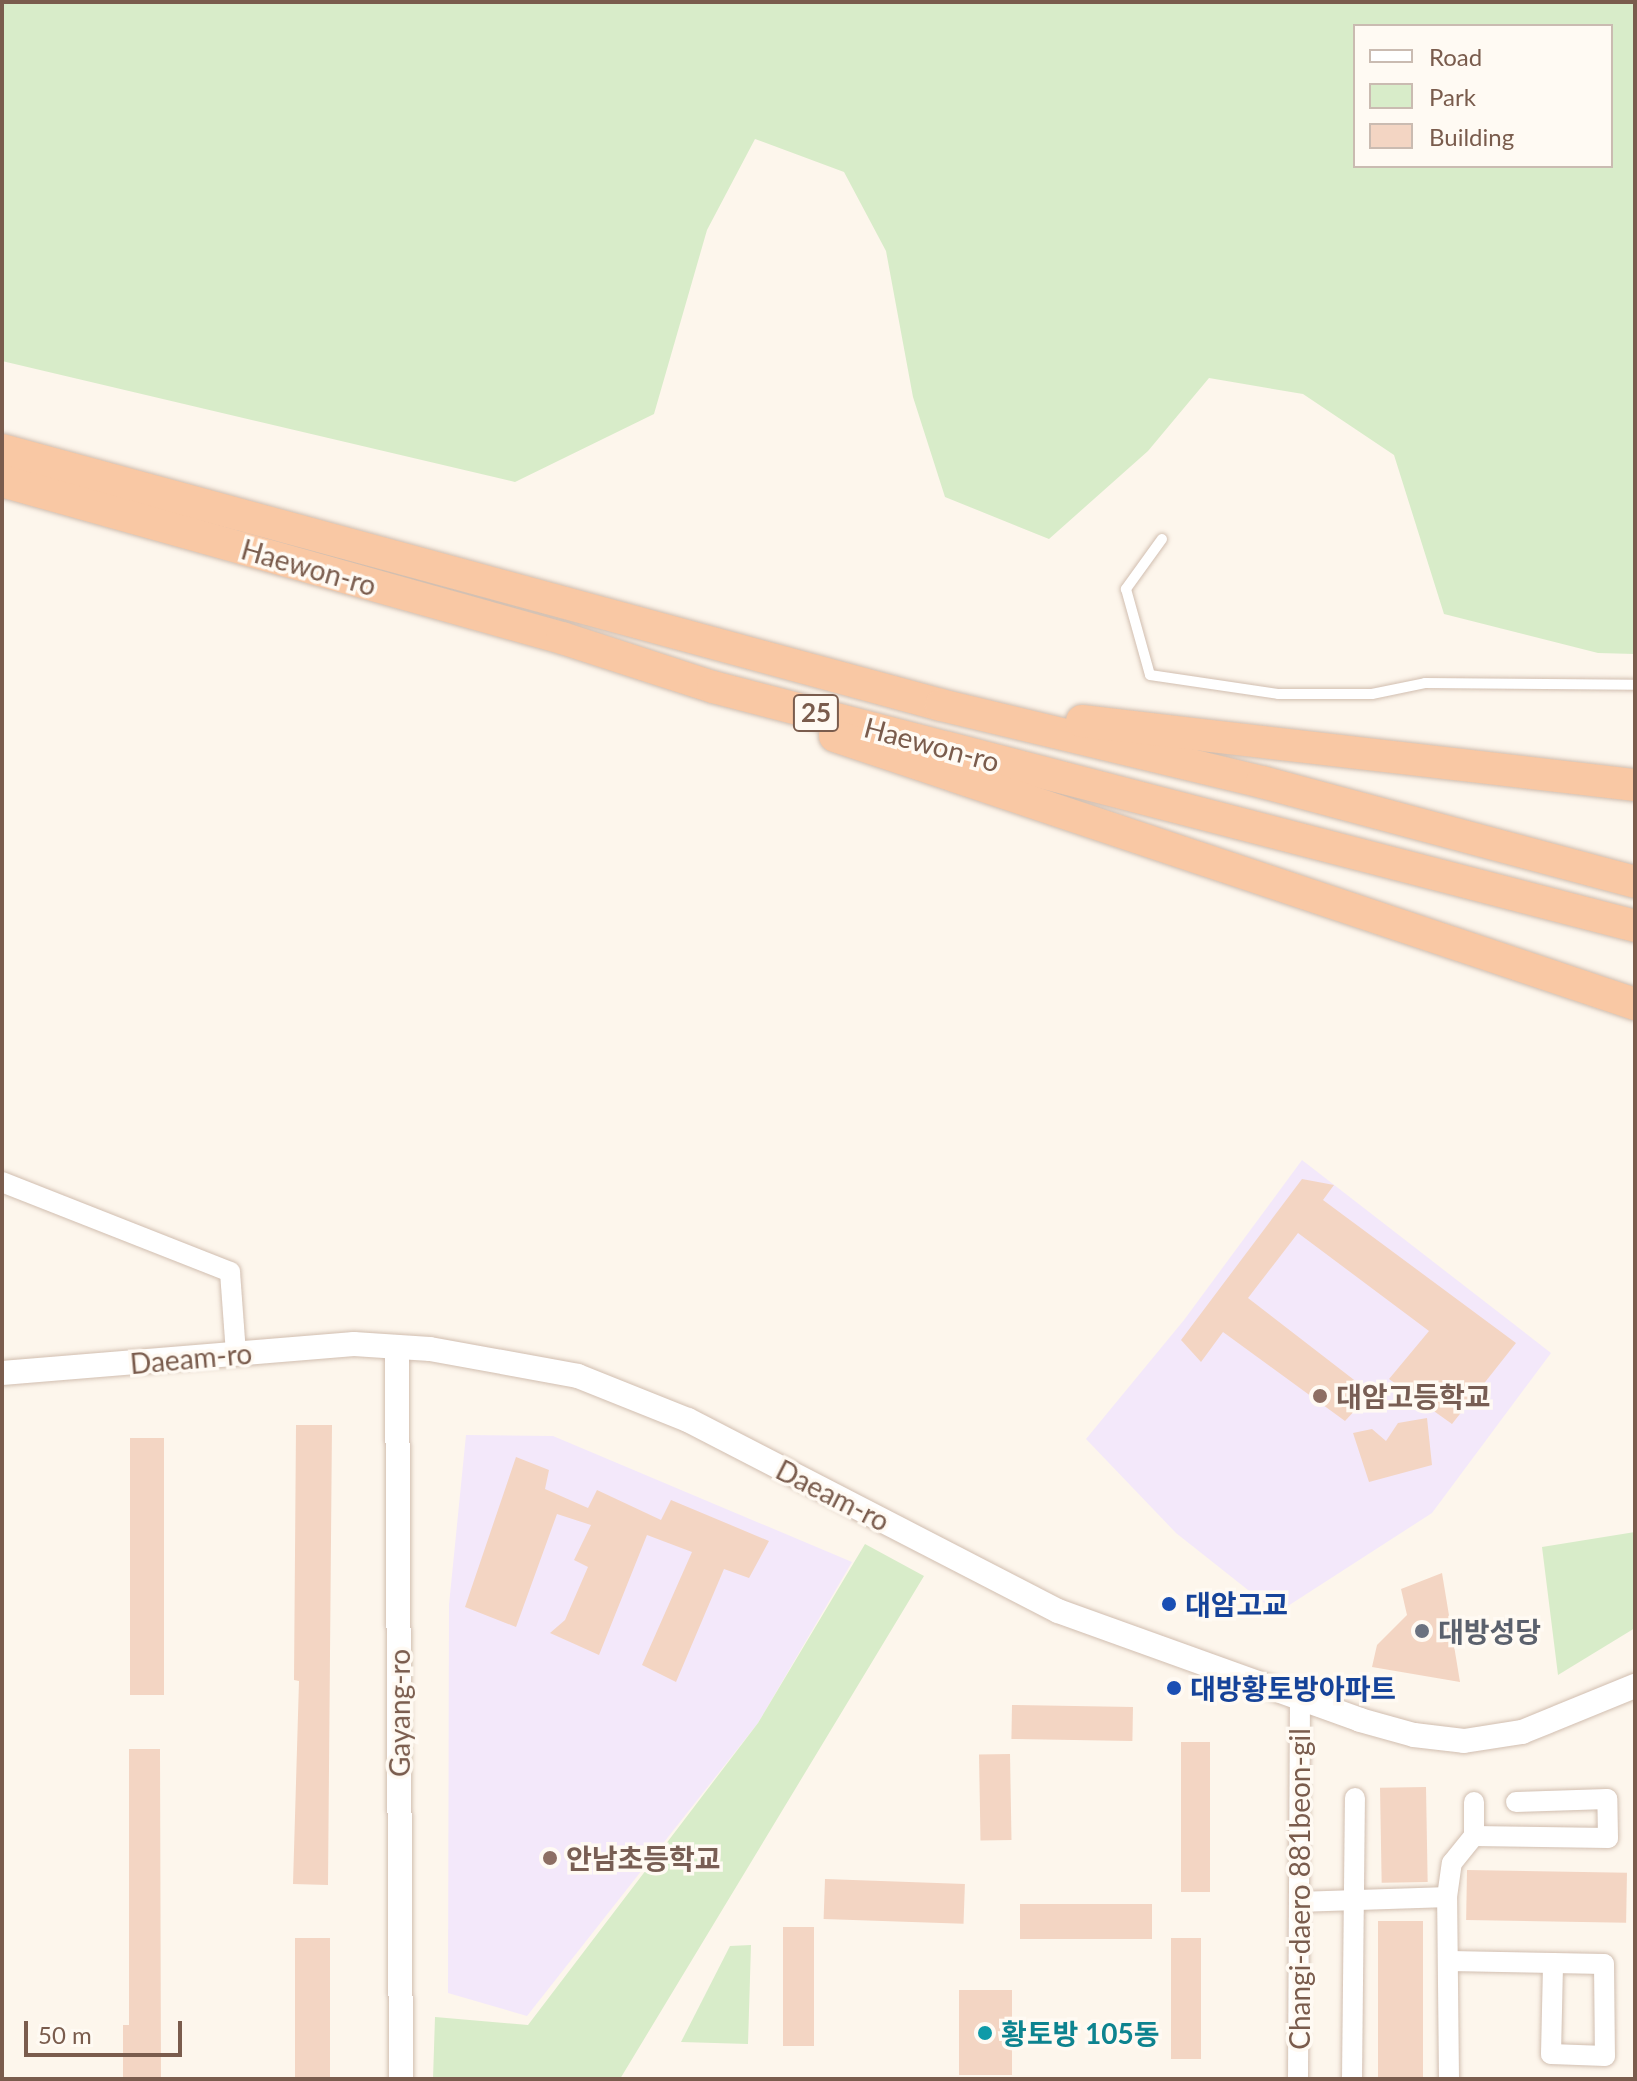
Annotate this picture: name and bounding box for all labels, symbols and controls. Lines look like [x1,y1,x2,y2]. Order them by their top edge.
legend [1353,24,1613,168]
text: Road [1429,42,1482,71]
text: Park [1429,82,1476,111]
text: Building [1429,122,1514,151]
street label: Haewon-ro [238,532,380,602]
road number: 25 [792,691,840,735]
street label: Haewon-ro [861,710,1003,778]
street label: Daeam-ro [129,1336,253,1380]
place label: 대암고등학교 [1336,1379,1491,1413]
marker: 대암고등학교 [1311,1387,1329,1405]
street label: Daeam-ro [771,1452,895,1538]
place label: 대암고교 [1185,1587,1288,1621]
marker: 대암고교 [1160,1595,1178,1613]
place label: 대방성당 [1438,1614,1541,1648]
marker: 대방성당 [1413,1622,1431,1640]
street label: Gayang-ro [382,1649,416,1777]
place label: 대방황토방아파트 [1190,1671,1396,1705]
marker: 대방황토방아파트 [1165,1679,1183,1697]
street label: Changi-daero 881beon-gil [1282,1728,1316,2050]
place label: 안남초등학교 [566,1841,721,1875]
marker: 안남초등학교 [541,1849,559,1867]
scale bar [28,2005,186,2055]
place label: 황토방 105동 [1001,2016,1160,2050]
text: 50 m [38,2020,92,2049]
marker: 황토방 105동 [976,2024,994,2042]

